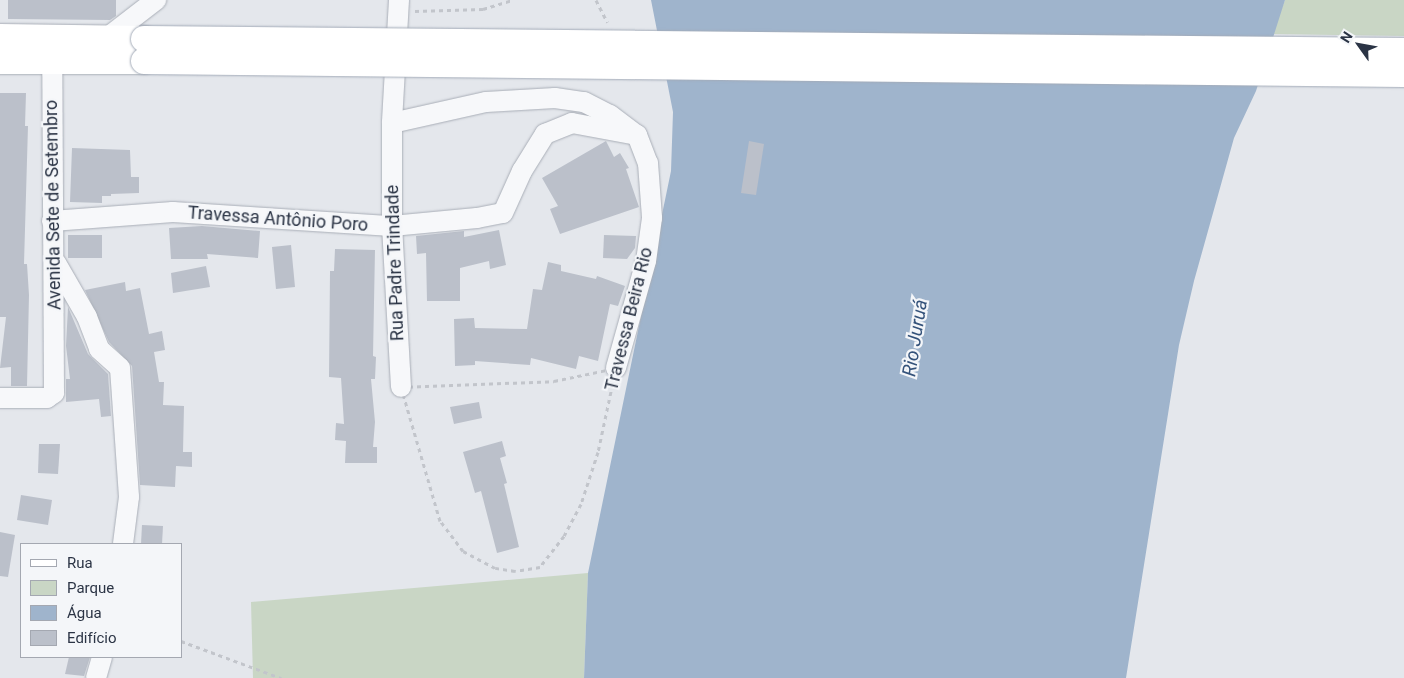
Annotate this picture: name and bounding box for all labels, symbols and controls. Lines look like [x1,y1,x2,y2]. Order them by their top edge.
north arrow [1334,20,1384,70]
text: N [1337,29,1356,45]
street label: Avenida Sete de Setembro [40,100,66,310]
street label: Rua Padre Trindade [381,184,409,342]
street label: Travessa Antônio Poro [187,202,369,236]
street label: Travessa Beira Rio [601,245,657,393]
water label: Rio Juruá [898,298,932,378]
legend [20,543,182,658]
text: Rua [67,554,93,572]
text: Parque [67,579,114,597]
text: Água [67,604,102,622]
text: Edifício [67,629,116,647]

